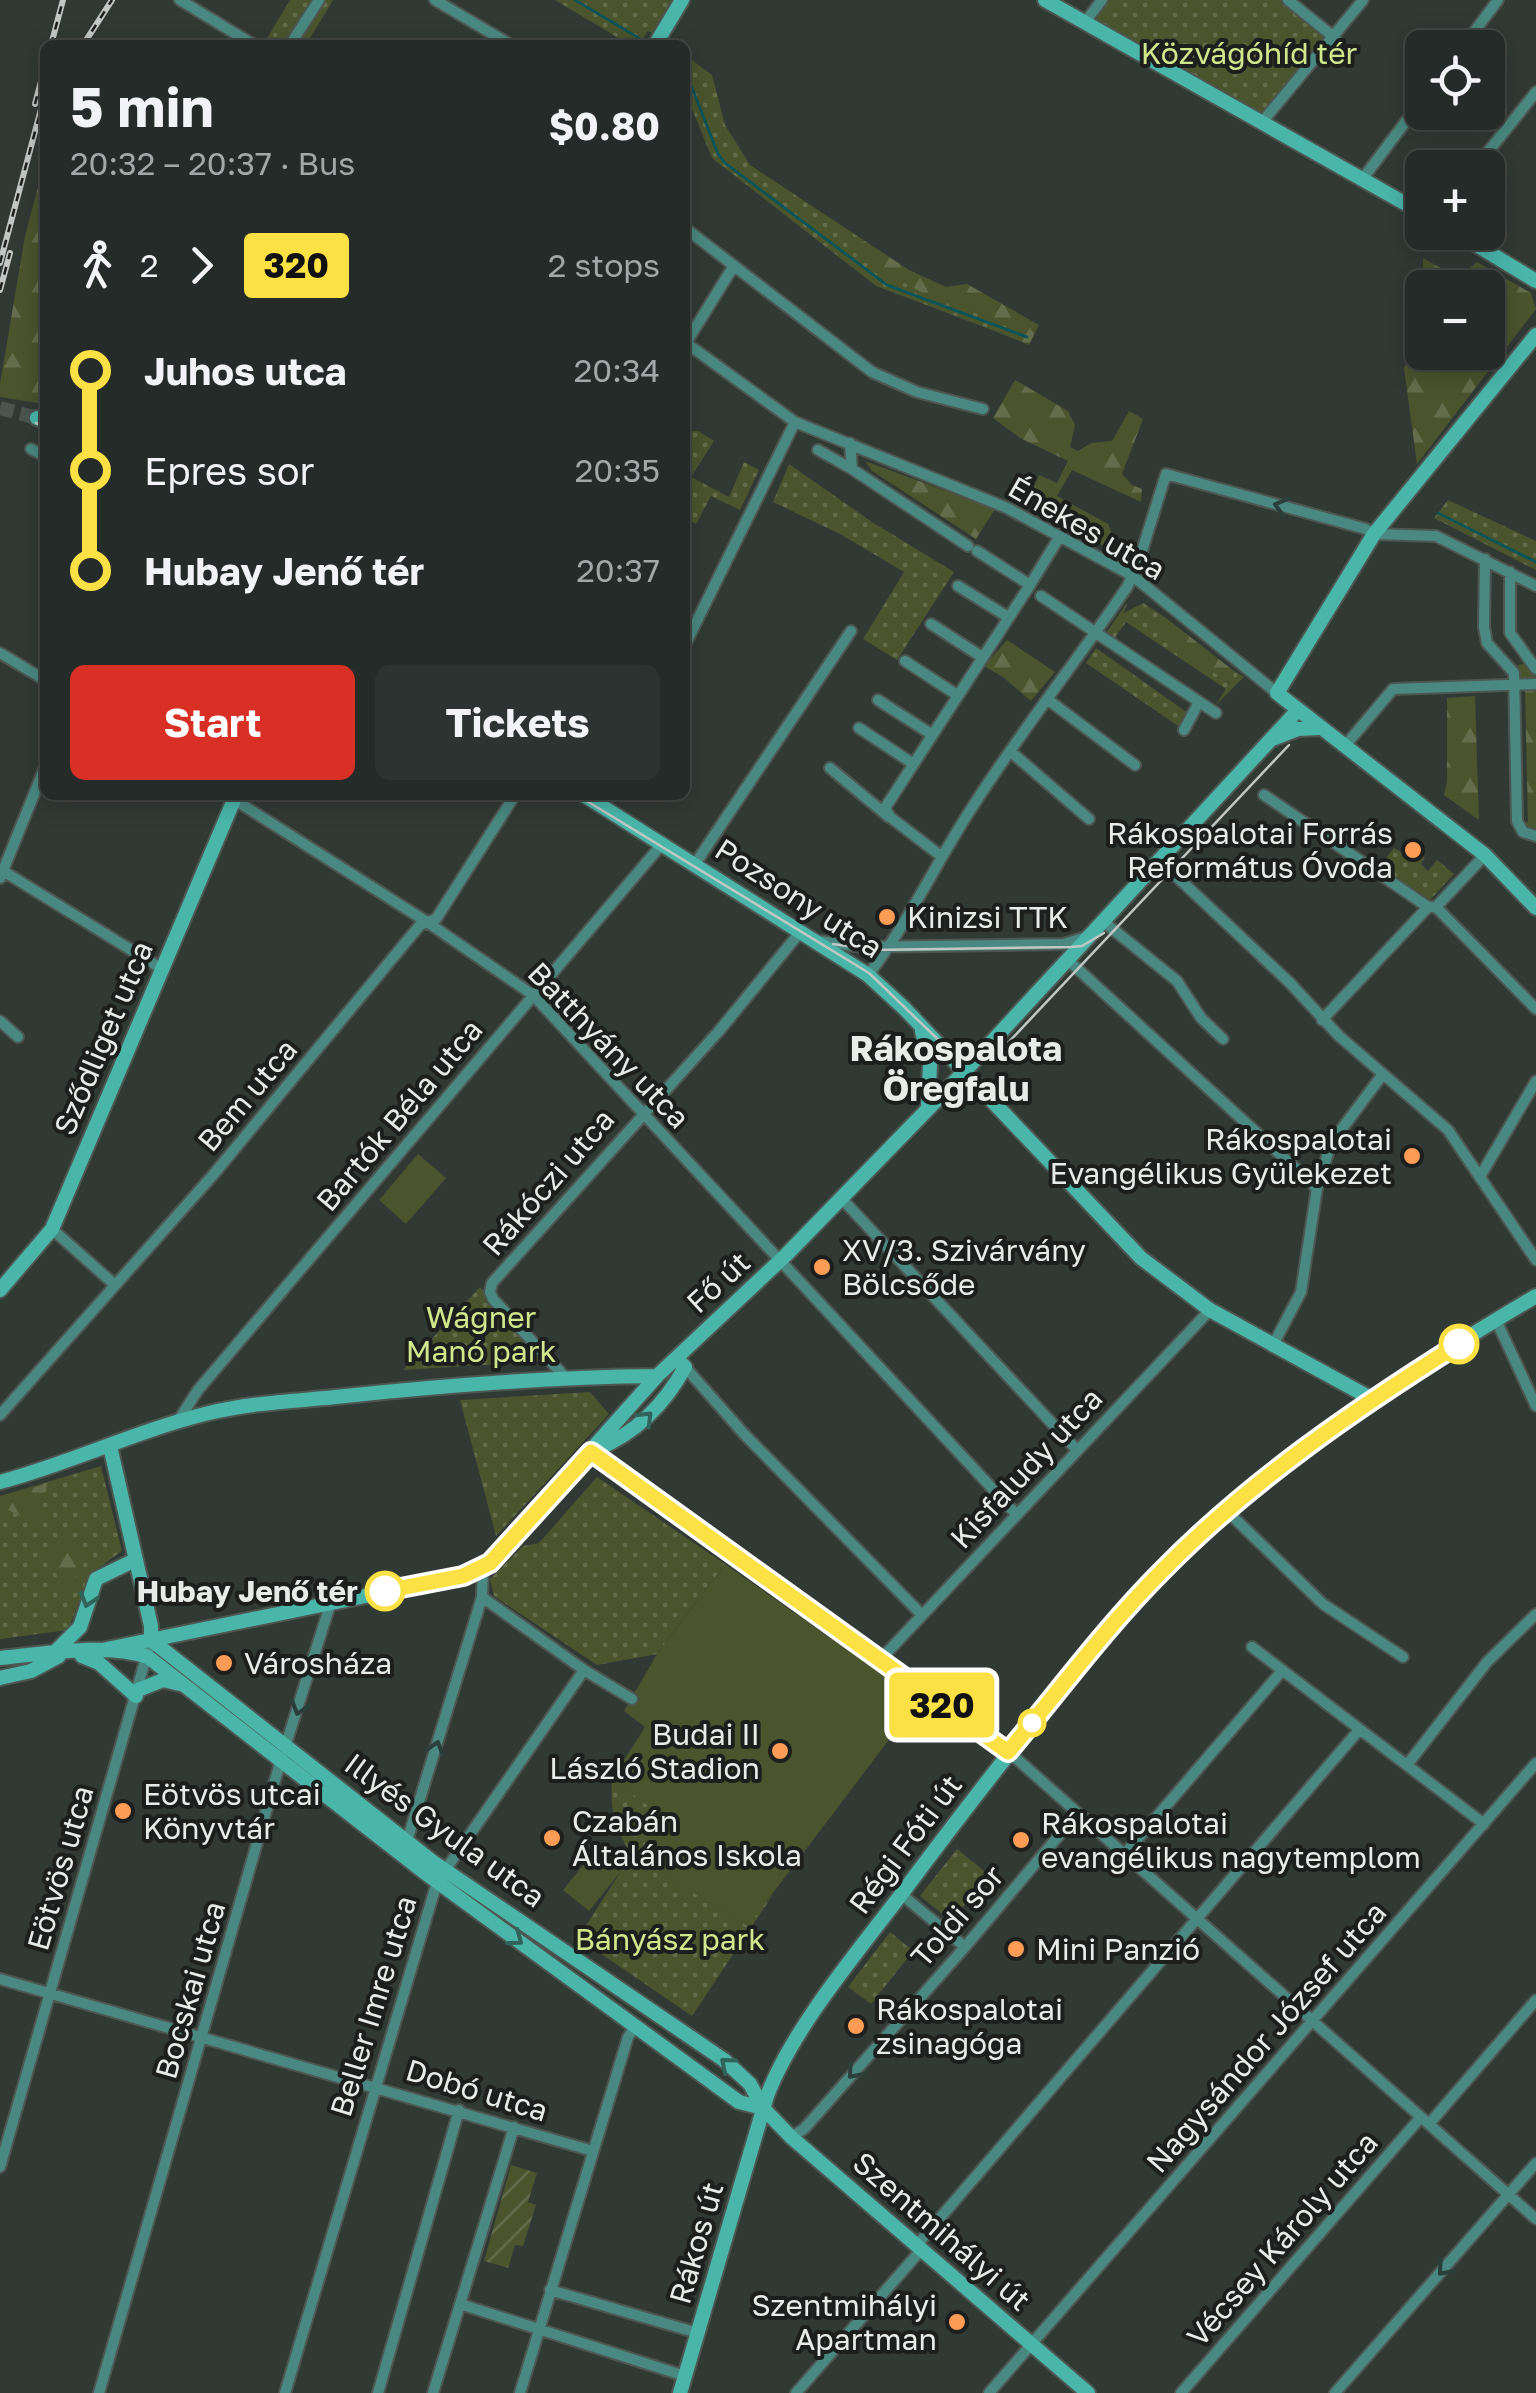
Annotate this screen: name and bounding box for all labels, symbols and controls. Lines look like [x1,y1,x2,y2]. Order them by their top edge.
map controls [1405,30,1505,370]
button: locate [1405,30,1505,130]
park label: Közvágóhíd tér [1141,35,1358,71]
text: 5 min [70,73,214,139]
text: $0.80 [549,103,660,148]
text: 20:32 – 20:37 · Bus [70,144,355,182]
button: + [1405,150,1505,250]
icon: walk [70,238,125,293]
icon: forward [174,238,229,293]
text: 320 [264,244,329,286]
text: 2 [140,246,159,284]
text: 2 stops [548,246,660,284]
button: − [1405,270,1505,370]
text: Juhos utca [144,348,347,393]
text: 20:34 [574,351,660,389]
text: Epres sor [144,448,314,493]
text: 20:35 [575,451,660,489]
street label: Énekes utca [1002,469,1172,587]
one-way arrow [1273,496,1290,517]
text: Hubay Jenő tér [144,548,424,593]
text: 20:37 [576,551,660,589]
button: Start [70,665,355,780]
button: Tickets [375,665,660,780]
place label: Rákospalotai Forrás Református Óvoda [1107,815,1393,885]
street label: Pozsony utca [709,831,889,965]
marker: Rákospalotai Forrás Református Óvoda [1402,839,1424,861]
place label: Kinizsi TTK [907,899,1068,935]
marker: Kinizsi TTK [876,906,898,928]
street label: Sződliget utca [46,936,160,1140]
street label: Batthyány utca [521,955,697,1135]
street label: Bartók Béla utca [308,1012,490,1218]
district label: Rákospalota Öregfalu [850,1027,1062,1109]
street label: Bem utca [190,1032,304,1158]
street label: Rákóczi utca [475,1101,621,1263]
place label: Rákospalotai Evangélikus Gyülekezet [1049,1121,1392,1191]
marker: Rákospalotai Evangélikus Gyülekezet [1401,1145,1423,1167]
place label: XV/3. Szivárvány Bölcsőde [842,1232,1086,1302]
street label: Fő út [679,1244,757,1320]
marker: XV/3. Szivárvány Bölcsőde [811,1256,833,1278]
park label: Wágner Manó park [406,1299,556,1369]
unlabelled marker [1440,1325,1478,1363]
street label: Kisfaludy utca [943,1380,1109,1556]
one-way arrow [634,1411,652,1429]
marker: Hubay Jenő tér [366,1572,404,1610]
place label: Hubay Jenő tér [137,1573,358,1609]
one-way arrow [79,1591,100,1608]
place label: Városháza [244,1645,392,1681]
marker: Városháza [213,1652,235,1674]
line badge: 320 [884,1672,1000,1738]
text: 320 [909,1684,975,1726]
one-way arrow [290,1699,311,1716]
unlabelled marker [1019,1710,1045,1736]
place label: Budai II László Stadion [549,1716,760,1786]
one-way arrow [424,1740,445,1757]
marker: Budai II László Stadion [769,1740,791,1762]
street label: Illyés Gyula utca [338,1745,552,1915]
street label: Régi Fóti út [841,1767,969,1921]
place label: Eötvös utcai Könyvtár [143,1776,321,1846]
street label: Eötvös utca [19,1781,101,1955]
marker: Eötvös utcai Könyvtár [112,1800,134,1822]
place label: Czabán Általános Iskola [572,1803,802,1873]
place label: Rákospalotai evangélikus nagytemplom [1041,1805,1421,1875]
marker: Czabán Általános Iskola [541,1827,563,1849]
marker: Rákospalotai evangélikus nagytemplom [1010,1829,1032,1851]
street label: Toldi sor [903,1858,1011,1974]
street label: Beller Imre utca [322,1891,424,2121]
street label: Nagysándor József utca [1139,1894,1393,2180]
street label: Bocskai utca [147,1897,233,2083]
park label: Bányász park [575,1921,765,1957]
one-way arrow [505,1927,523,1944]
place label: Mini Panzió [1036,1931,1200,1967]
marker: Mini Panzió [1005,1938,1027,1960]
place label: Rákospalotai zsinagóga [876,1991,1063,2061]
marker: Rákospalotai zsinagóga [845,2015,867,2037]
street label: Dobó utca [402,2051,552,2129]
one-way arrow [720,2057,738,2075]
one-way arrow [847,2060,865,2079]
street label: Vécsey Károly utca [1179,2124,1385,2354]
street label: Szentmihályi út [846,2144,1038,2318]
street label: Rákos út [661,2178,731,2308]
one-way arrow [1438,2257,1456,2275]
place label: Szentmihályi Apartman [751,2287,937,2357]
marker: Szentmihályi Apartman [946,2311,968,2333]

